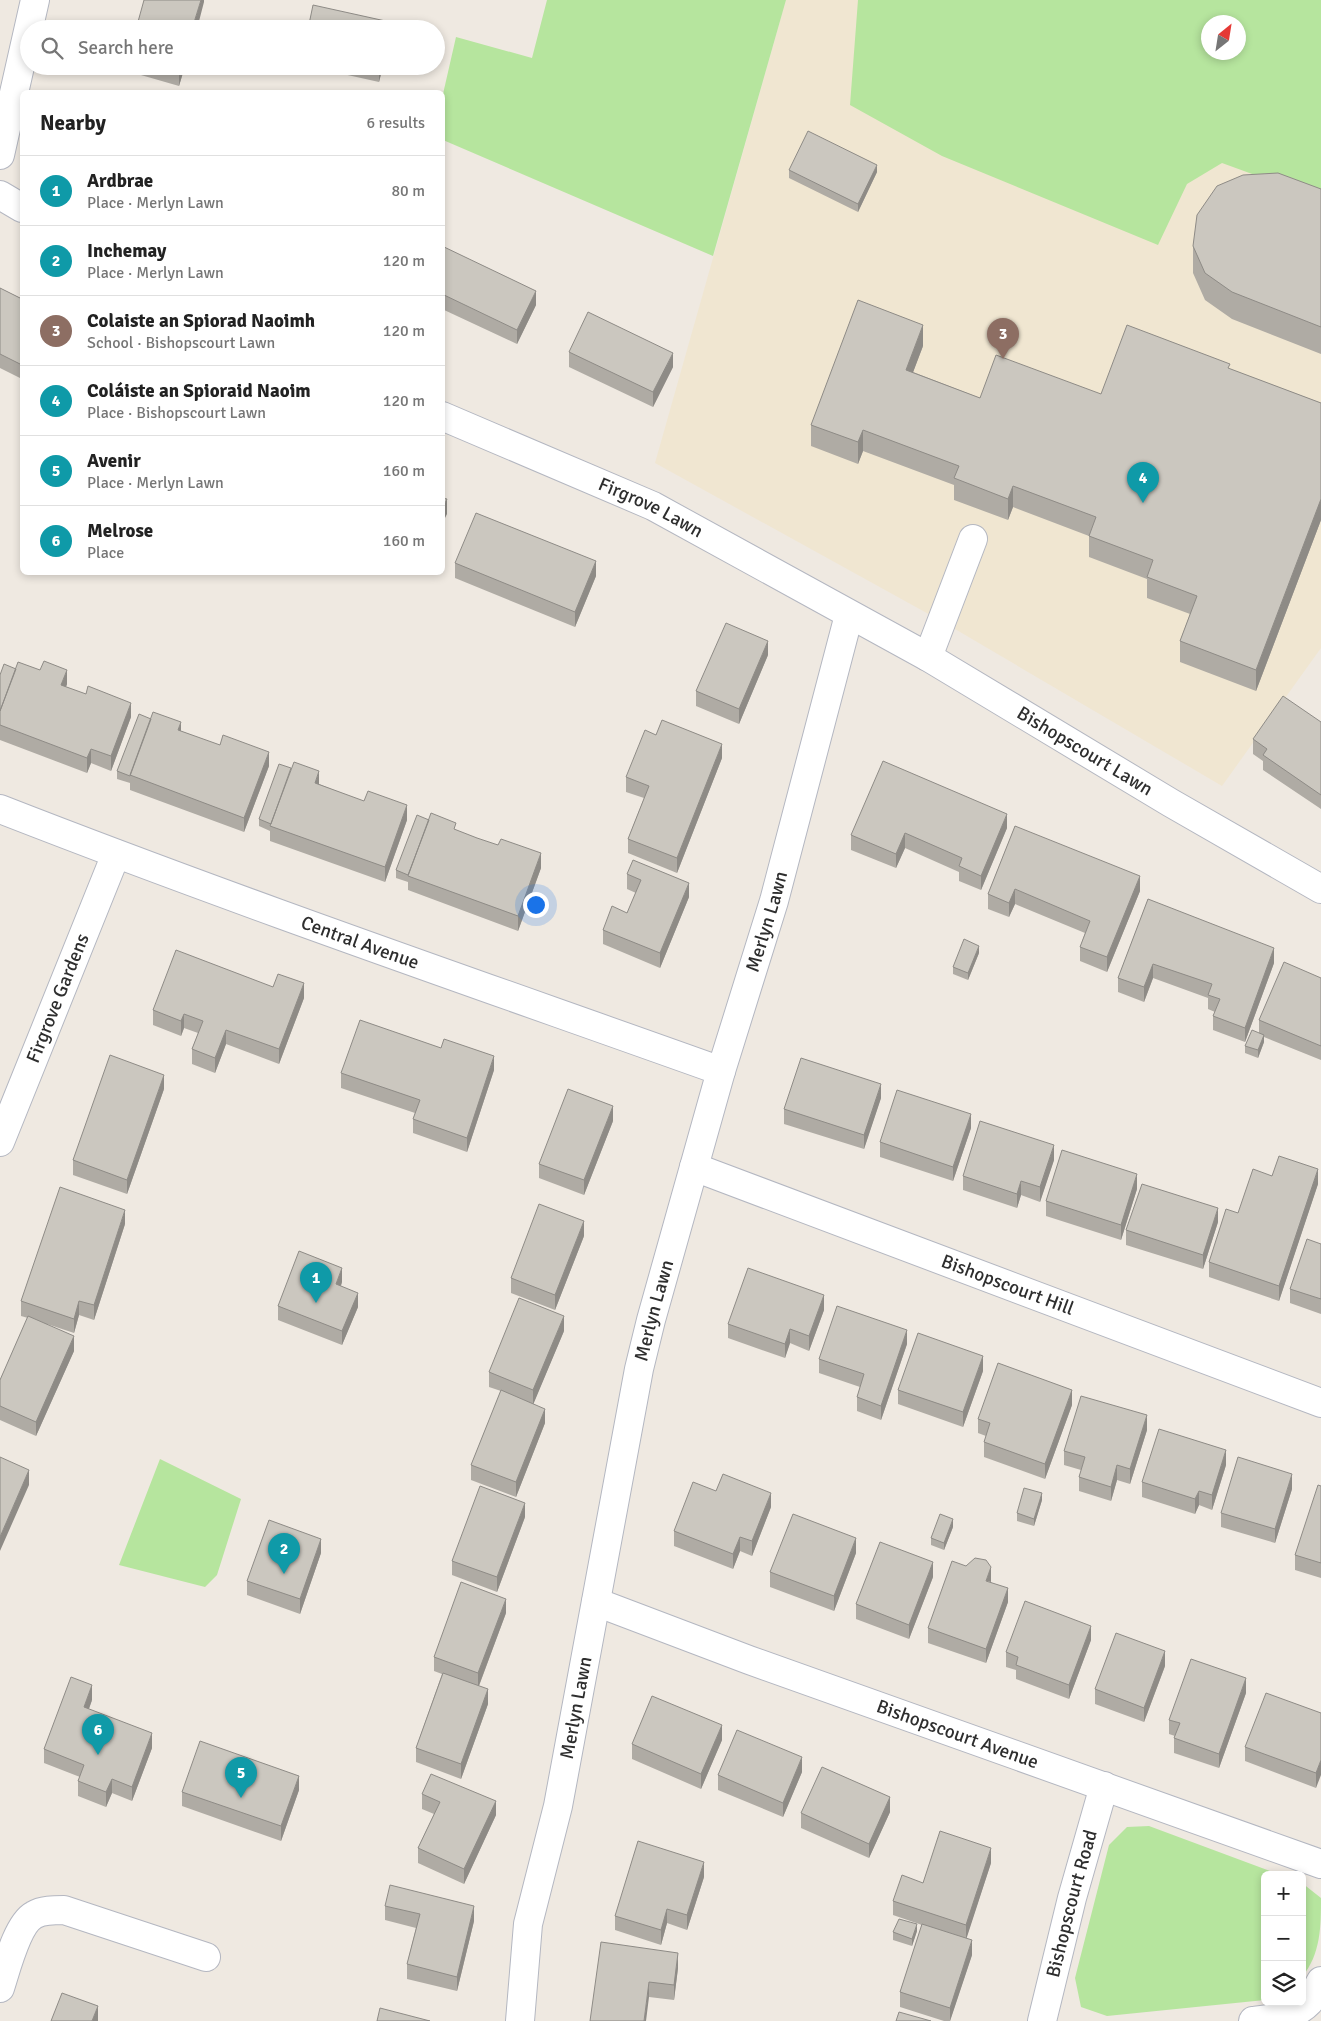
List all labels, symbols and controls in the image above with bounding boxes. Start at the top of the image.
north arrow [1201,15,1246,60]
search box [20,20,445,75]
icon: search [38,34,66,62]
text: Search here [78,36,174,60]
text: Nearby [40,110,106,136]
text: 6 results [366,113,425,133]
text: Ardbrae [87,169,153,193]
text: 1 [52,181,60,201]
text: 80 m [391,181,425,201]
text: Place · Merlyn Lawn [87,193,224,213]
text: Inchemay [87,239,166,263]
text: 2 [52,251,60,271]
text: 120 m [383,251,425,271]
text: Place · Merlyn Lawn [87,263,224,283]
text: Colaiste an Spiorad Naoimh [87,309,315,333]
pin: 3 [987,318,1019,359]
text: 3 [52,321,60,341]
text: 120 m [383,321,425,341]
text: School · Bishopscourt Lawn [87,333,275,353]
text: Coláiste an Spioraid Naoim [87,379,311,403]
text: 4 [52,391,60,411]
text: 120 m [383,391,425,411]
text: Place · Bishopscourt Lawn [87,403,266,423]
text: Avenir [87,449,141,473]
text: 5 [52,461,60,481]
text: 160 m [383,461,425,481]
pin: 4 [1127,462,1159,503]
street label: Firgrove Lawn [595,472,707,543]
text: Place · Merlyn Lawn [87,473,224,493]
text: Melrose [87,519,153,543]
text: 6 [52,531,60,551]
text: 160 m [383,531,425,551]
text: Place [87,543,124,563]
street label: Bishopscourt Lawn [1012,701,1157,801]
street label: Merlyn Lawn [741,869,793,975]
your location [523,892,549,918]
street label: Central Avenue [298,911,422,975]
street label: Firgrove Gardens [21,930,95,1066]
street label: Bishopscourt Hill [938,1249,1077,1321]
street label: Merlyn Lawn [629,1257,679,1364]
pin: 1 [300,1262,332,1303]
pin: 2 [268,1533,300,1574]
street label: Merlyn Lawn [555,1654,597,1761]
street label: Bishopscourt Avenue [873,1694,1042,1774]
pin: 6 [82,1714,114,1755]
pin: 5 [225,1757,257,1798]
street label: Bishopscourt Road [1041,1827,1103,1980]
map controls [1261,1871,1306,2006]
button: + [1261,1871,1306,1916]
button: − [1261,1916,1306,1961]
button: layers [1261,1961,1306,2006]

